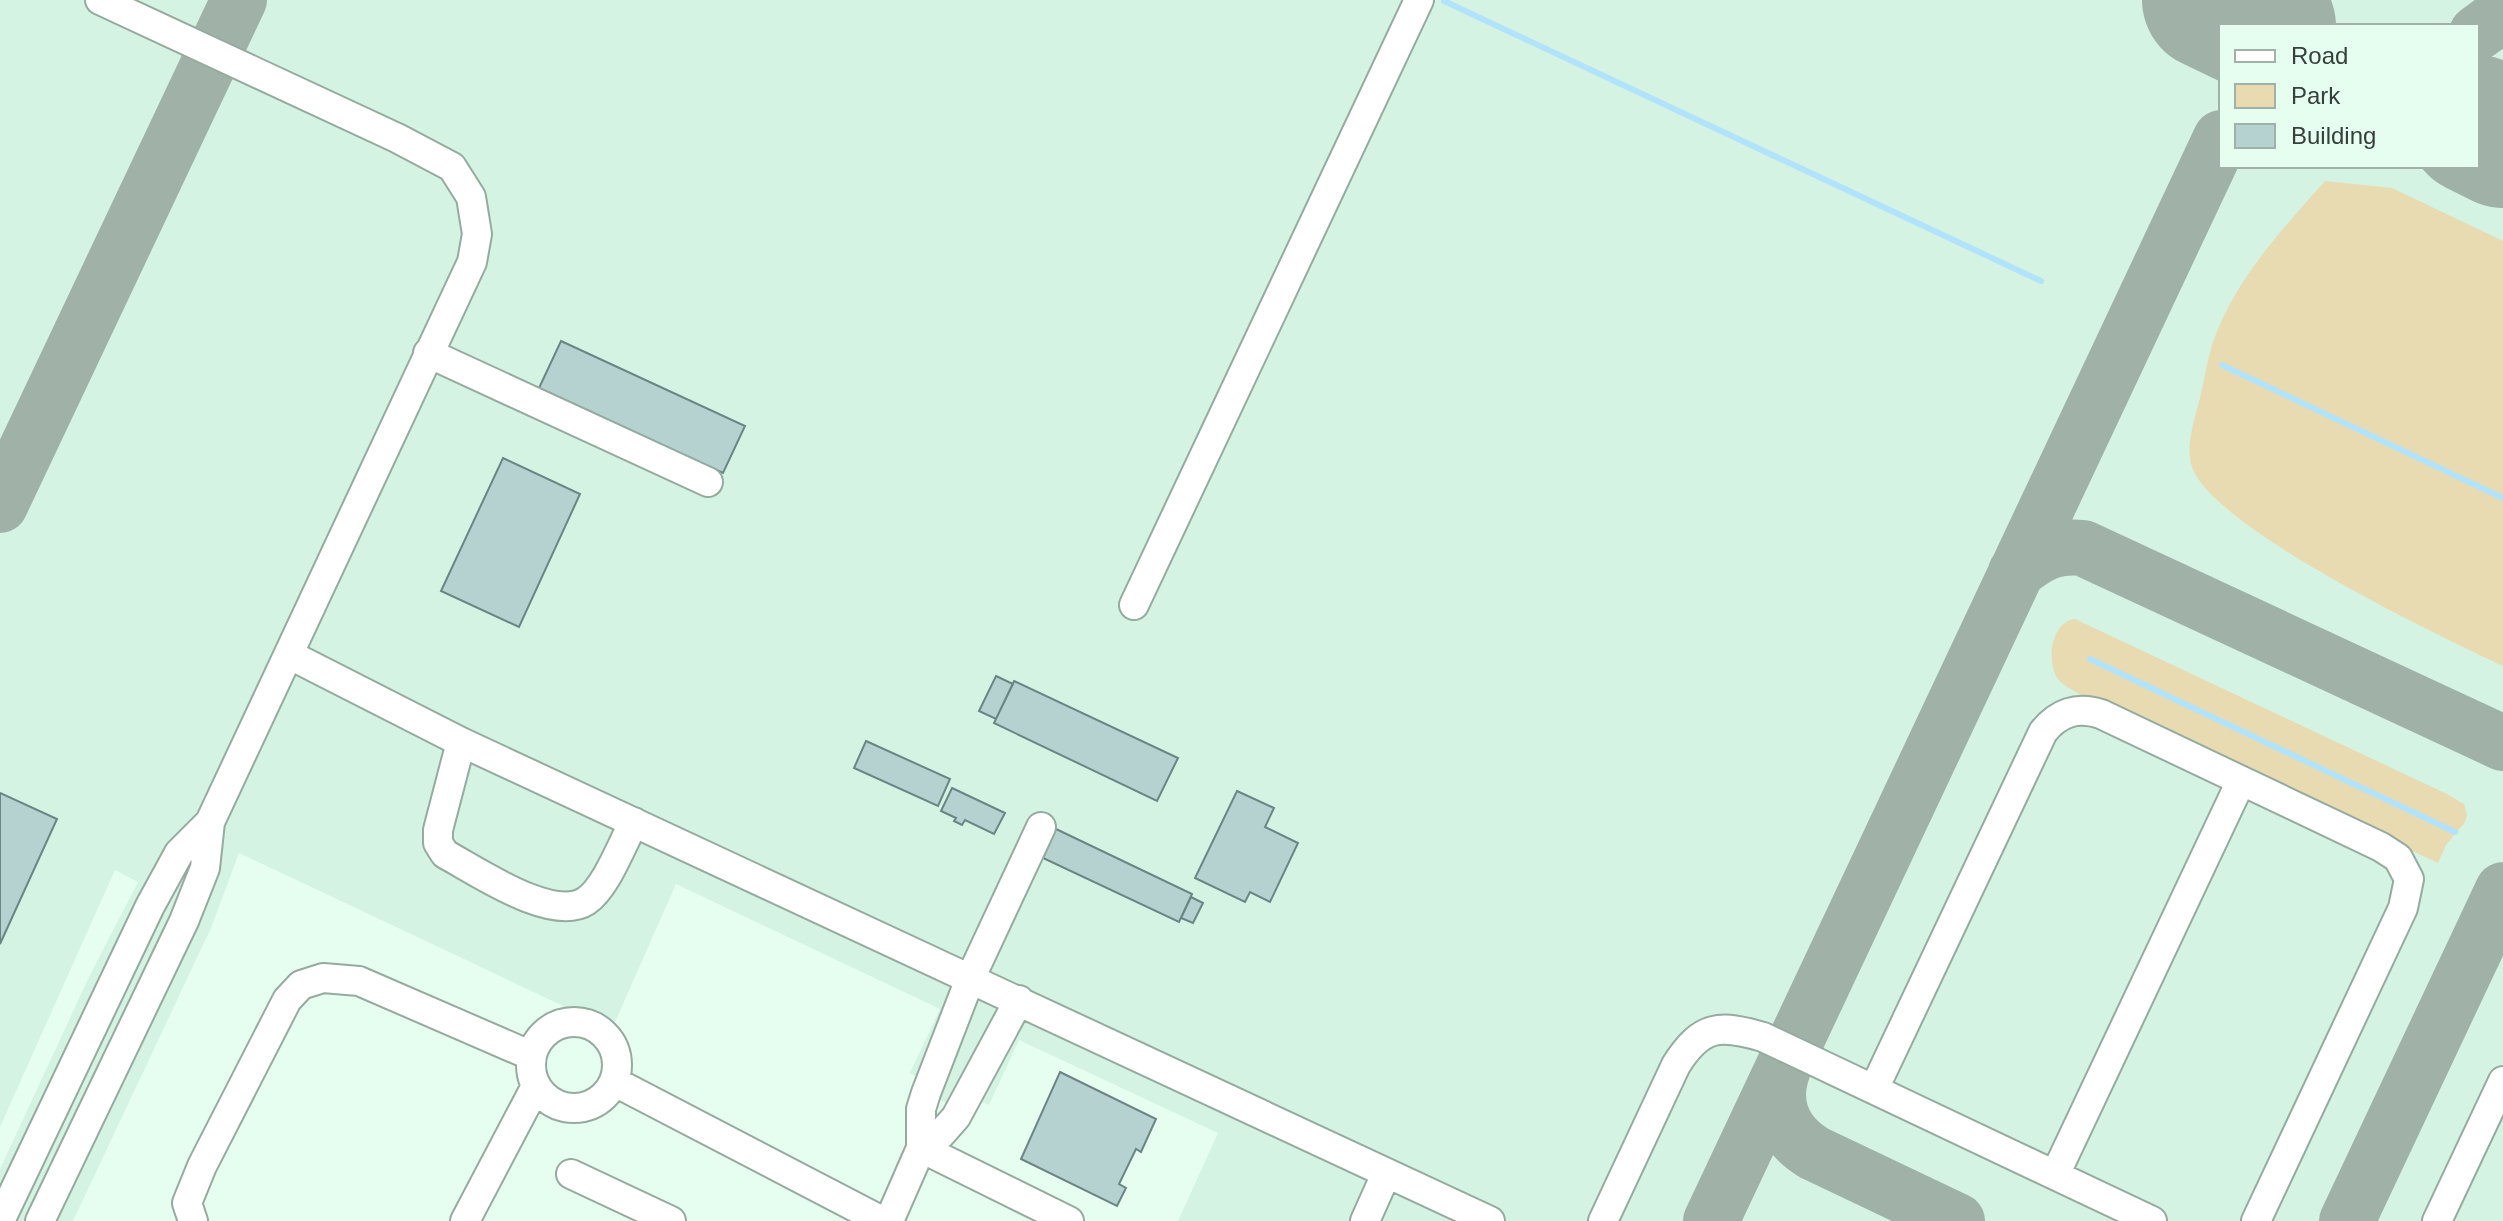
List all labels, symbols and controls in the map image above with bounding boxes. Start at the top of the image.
legend [2219,24,2479,168]
text: Road [2291,42,2348,69]
text: Park [2291,82,2341,109]
text: Building [2291,122,2376,149]

